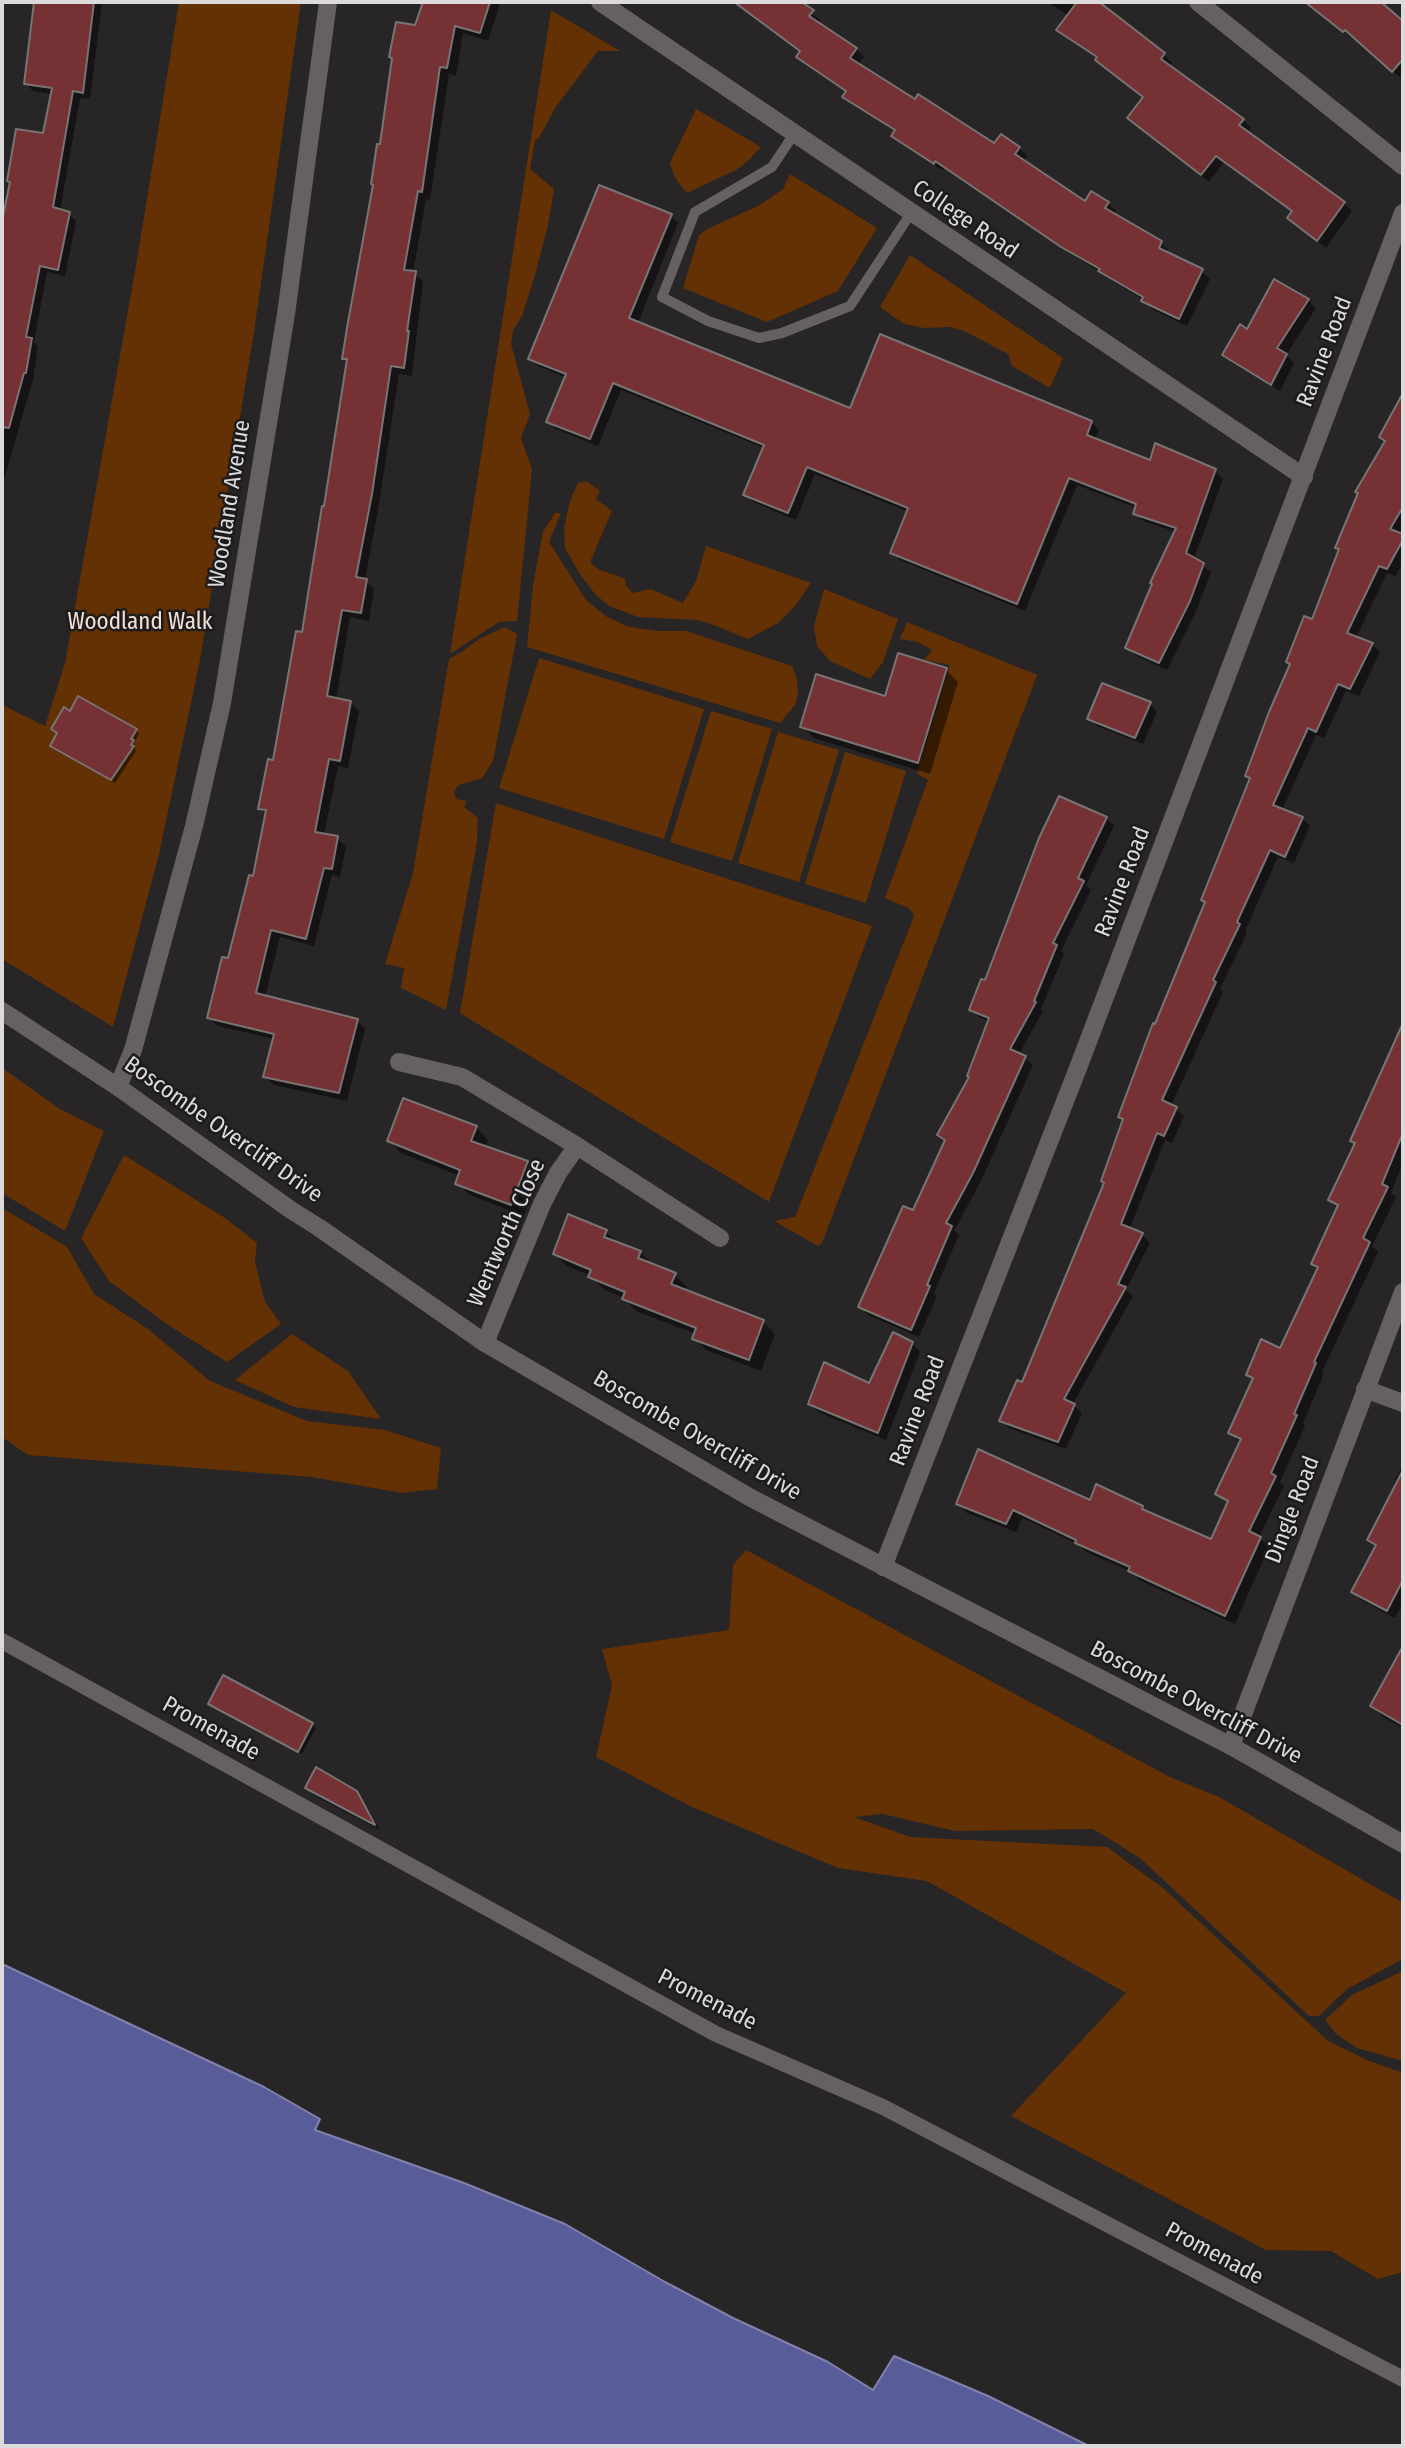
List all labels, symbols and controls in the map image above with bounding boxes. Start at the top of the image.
street label: College Road [907,175,1023,265]
street label: Ravine Road [1291,293,1359,411]
street label: Woodland Avenue [203,418,257,590]
park label: Woodland Walk [68,609,212,637]
street label: Ravine Road [1089,823,1157,941]
street label: Boscombe Overcliff Drive [118,1051,328,1209]
street label: Wentworth Close [462,1155,552,1311]
street label: Ravine Road [884,1352,952,1470]
street label: Boscombe Overcliff Drive [588,1365,806,1507]
street label: Dingle Road [1260,1453,1326,1567]
street label: Boscombe Overcliff Drive [1085,1635,1307,1771]
street label: Promenade [157,1691,265,1767]
street label: Promenade [653,1963,761,2037]
street label: Promenade [1160,2217,1268,2291]

